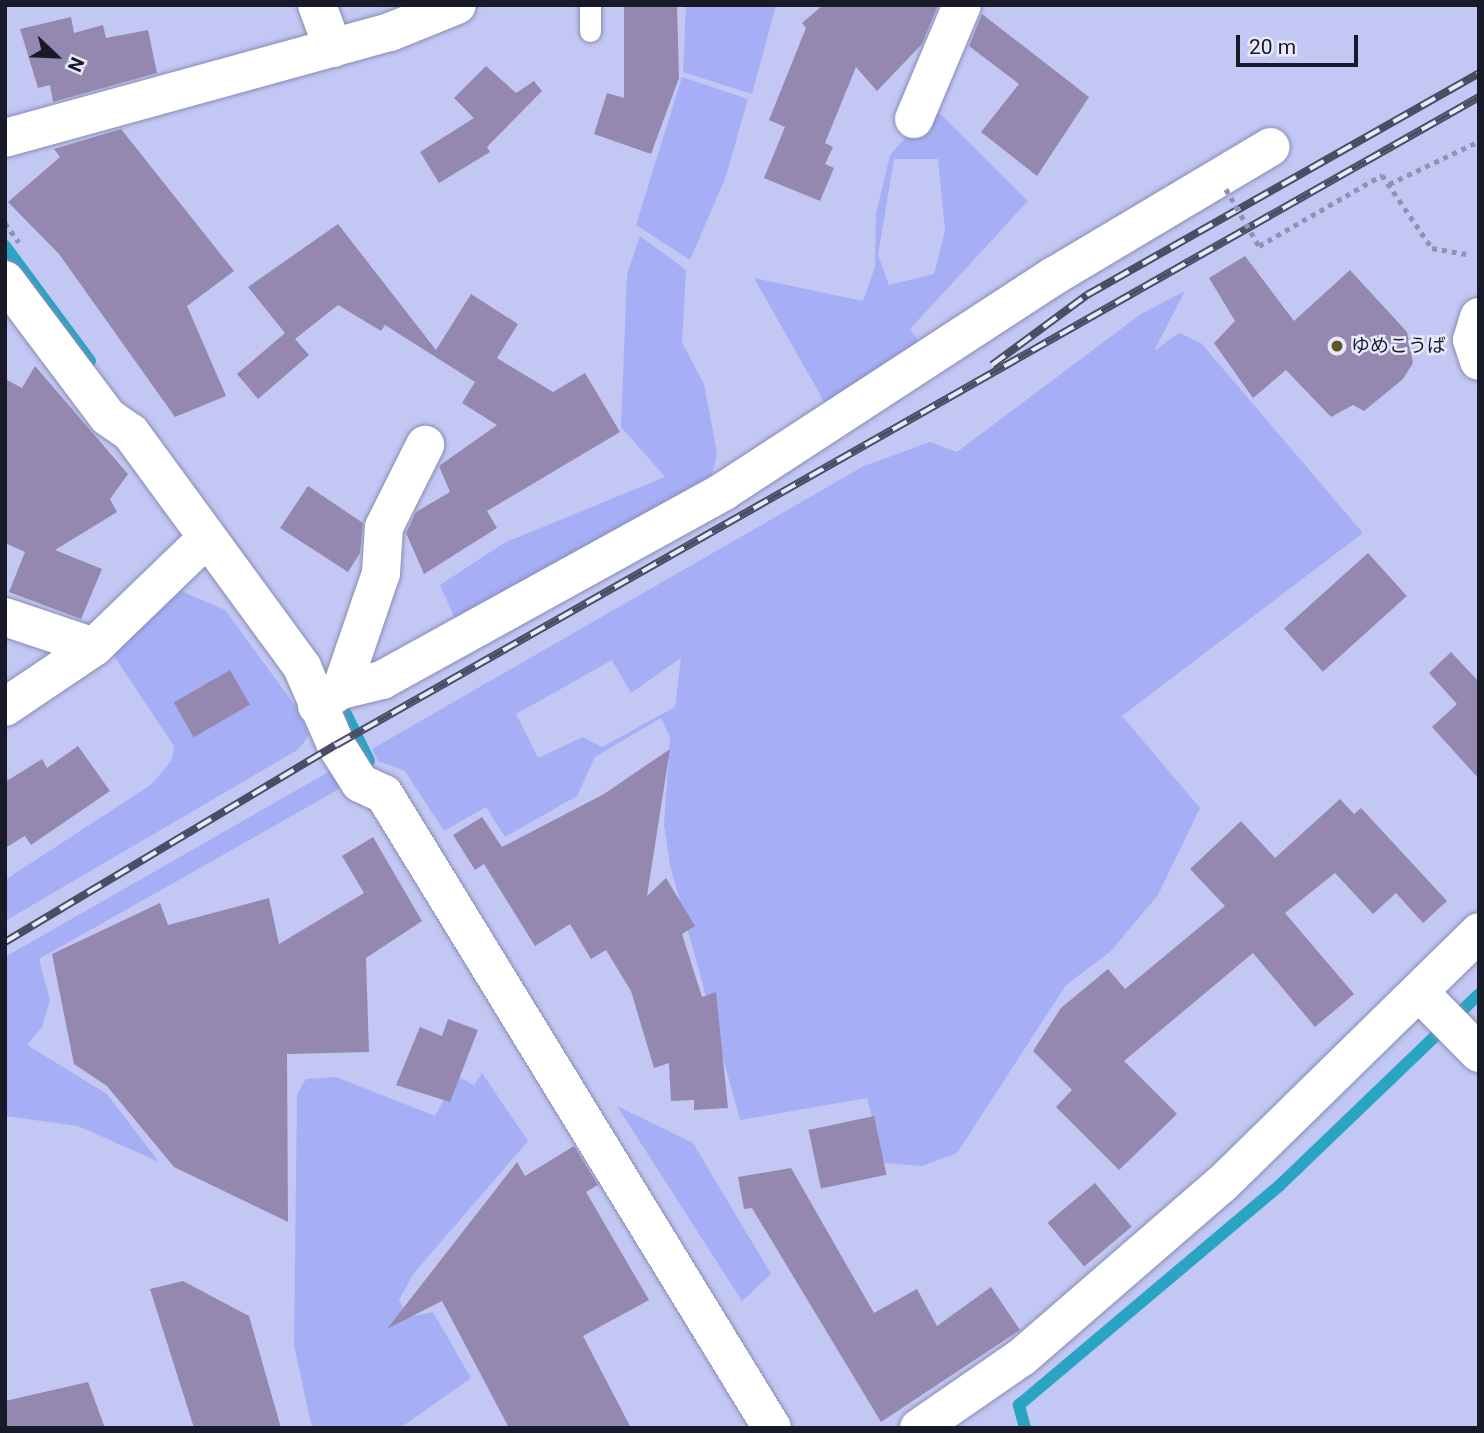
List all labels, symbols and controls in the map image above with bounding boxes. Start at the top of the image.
north arrow [21,21,91,91]
scale bar [1239,21,1362,65]
text: 20 m [1249,35,1296,59]
text: N [63,54,89,75]
place label: ゆめこうば [1351,335,1446,357]
marker: ゆめこうば [1329,338,1345,354]

